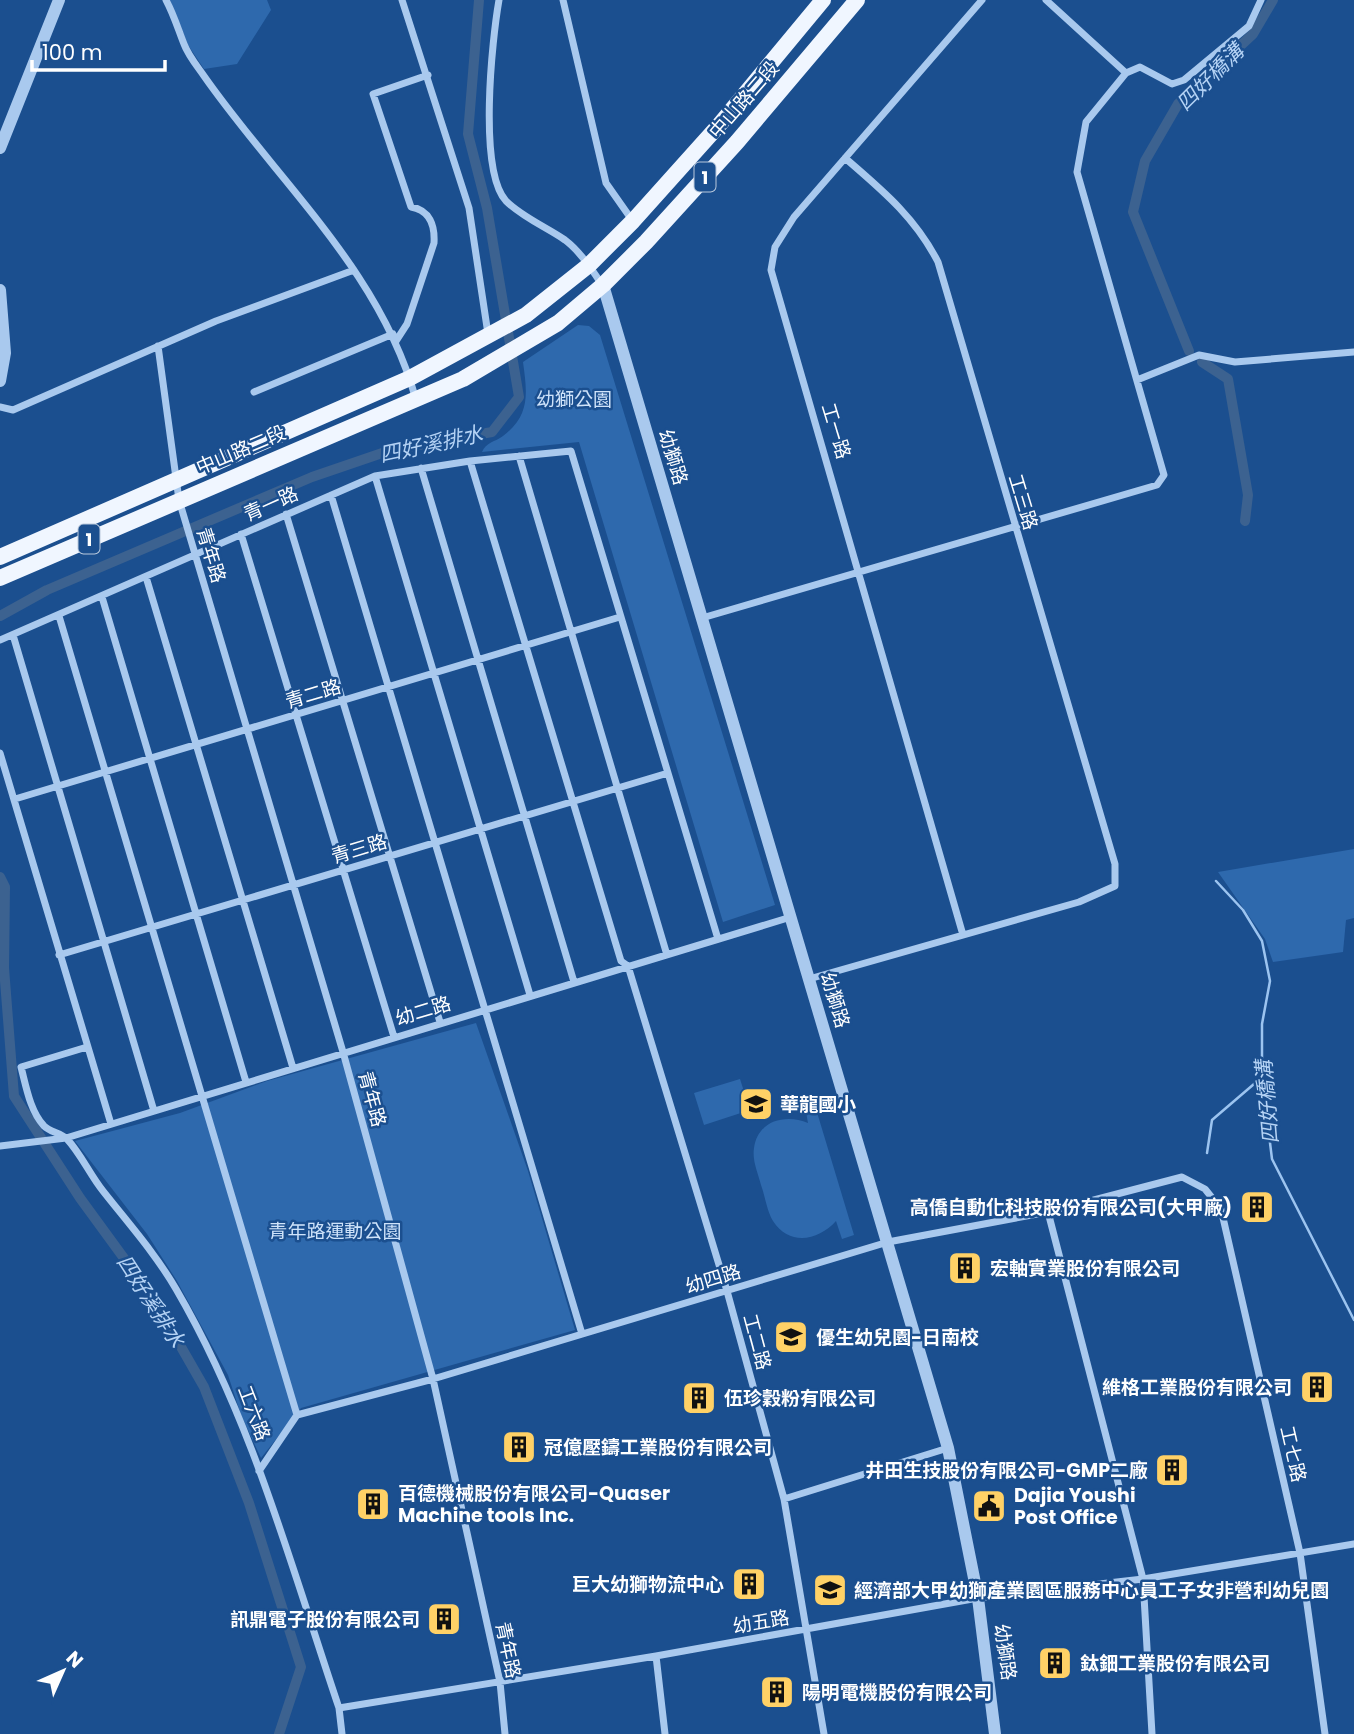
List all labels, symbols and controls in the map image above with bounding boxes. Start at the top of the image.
scale bar [32,28,164,72]
water label: 四好橋溝 [1170,35,1252,117]
text: 100 m [42,38,102,67]
street label: 中山路二段 [703,55,785,145]
road number: 1 [694,162,716,192]
park label: 幼獅公園 [536,386,612,413]
street label: 工一路 [815,400,857,462]
street label: 中山路二段 [192,419,290,481]
water label: 四好溪排水 [377,419,486,469]
street label: 幼獅路 [652,426,694,488]
street label: 工三路 [1002,471,1044,533]
street label: 青一路 [239,480,303,528]
road number: 1 [78,524,100,554]
street label: 青年路 [190,524,232,586]
street label: 青二路 [282,673,344,715]
street label: 青三路 [328,828,390,870]
street label: 幼獅路 [814,969,856,1031]
street label: 幼二路 [392,990,454,1032]
water label: 四好橋溝 [1249,1056,1285,1145]
street label: 青年路 [352,1068,392,1130]
school or university icon: 華龍國小 [737,1085,775,1123]
place label: 華龍國小 [780,1091,856,1118]
building icon: 高僑自動化科技股份有限公司(大甲廠) [1238,1188,1276,1226]
place label: 高僑自動化科技股份有限公司(大甲廠) [910,1194,1232,1221]
park label: 青年路運動公園 [268,1218,402,1245]
water label: 四好溪排水 [110,1249,192,1354]
building icon: 宏軸實業股份有限公司 [946,1249,984,1287]
place label: 宏軸實業股份有限公司 [990,1255,1180,1282]
street label: 幼四路 [682,1258,744,1300]
street label: 工二路 [737,1311,777,1373]
school or university icon: 優生幼兒園-日南校 [772,1318,810,1356]
place label: 優生幼兒園-日南校 [816,1324,979,1351]
building icon: 維格工業股份有限公司 [1298,1368,1336,1406]
place label: 維格工業股份有限公司 [1102,1374,1292,1401]
building icon: 伍珍穀粉有限公司 [680,1379,718,1417]
street label: 工六路 [231,1382,277,1444]
place label: 伍珍穀粉有限公司 [724,1385,876,1412]
street label: 工七路 [1273,1423,1313,1485]
building icon: 冠億壓鑄工業股份有限公司 [500,1428,538,1466]
place label: 冠億壓鑄工業股份有限公司 [544,1434,772,1461]
building icon: 井田生技股份有限公司-GMP二廠 [1153,1451,1191,1489]
place label: 井田生技股份有限公司-GMP二廠 [865,1457,1148,1484]
place label: 百德機械股份有限公司-Quaser Machine tools Inc. [398,1480,670,1529]
place label: Dajia Youshi Post Office [1014,1482,1136,1531]
building icon: 百德機械股份有限公司-Quaser Machine tools Inc. [354,1485,392,1523]
public building icon: Dajia Youshi Post Office [970,1487,1008,1525]
building icon: 巨大幼獅物流中心 [730,1565,768,1603]
place label: 巨大幼獅物流中心 [572,1571,724,1598]
school or university icon: 經濟部大甲幼獅產業園區服務中心員工子女非營利幼兒園 [811,1571,849,1609]
place label: 經濟部大甲幼獅產業園區服務中心員工子女非營利幼兒園 [854,1577,1329,1604]
building icon: 訊鼎電子股份有限公司 [425,1600,463,1638]
street label: 幼五路 [731,1604,791,1640]
place label: 訊鼎電子股份有限公司 [230,1606,420,1633]
street label: 青年路 [489,1619,527,1681]
street label: 幼獅路 [988,1622,1022,1682]
north arrow [28,1636,98,1706]
building icon: 鈦鈿工業股份有限公司 [1036,1644,1074,1682]
text: N [60,1645,89,1674]
place label: 鈦鈿工業股份有限公司 [1080,1650,1270,1677]
building icon: 陽明電機股份有限公司 [758,1673,796,1711]
place label: 陽明電機股份有限公司 [802,1679,992,1706]

